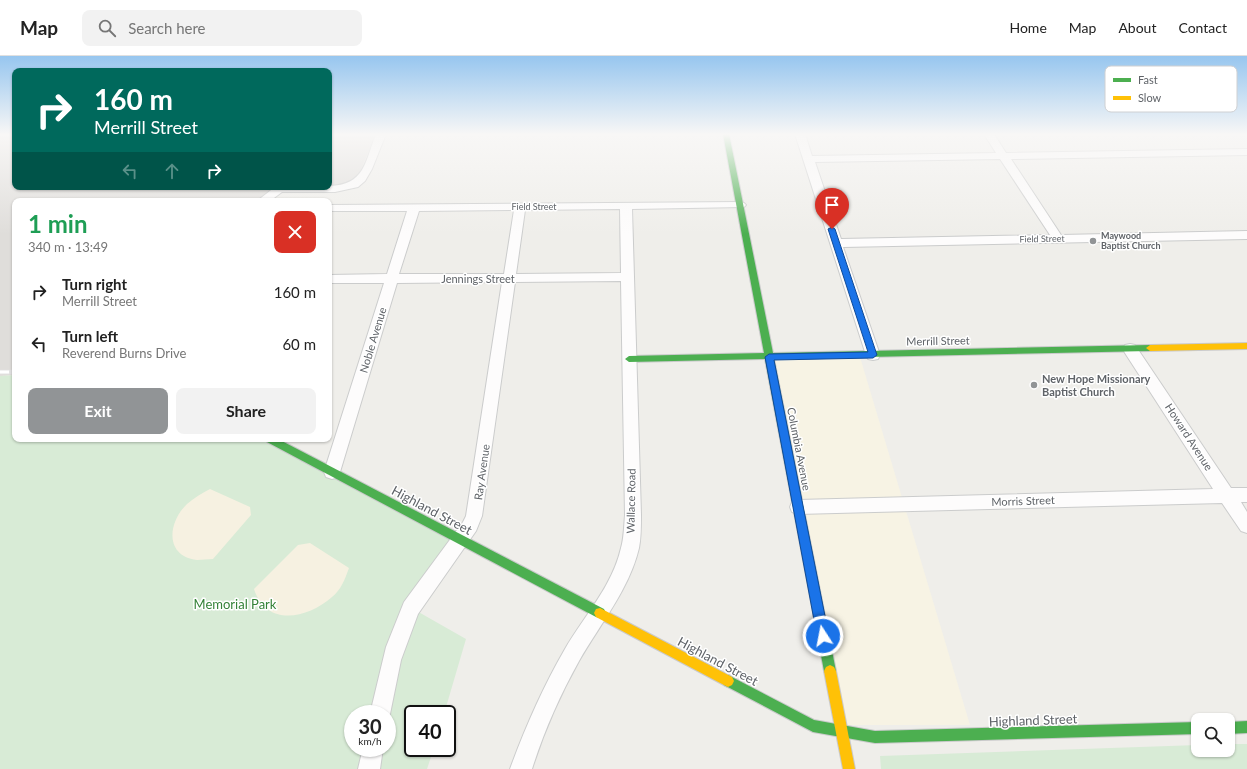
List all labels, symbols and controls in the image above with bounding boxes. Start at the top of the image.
search box [82,10,362,46]
text: Map [20,16,58,39]
icon: search [96,17,118,39]
text: Search here [128,19,206,37]
text: Home [1009,19,1047,36]
text: Map [1069,19,1096,36]
text: About [1118,19,1156,36]
text: Contact [1178,19,1227,36]
legend [1105,66,1237,112]
text: Fast [1138,73,1158,86]
text: 160 m [94,82,173,116]
icon: right [28,84,80,136]
text: Slow [1138,91,1162,104]
text: Merrill Street [94,116,198,138]
icon: left [119,160,141,182]
icon: ahead [161,160,183,182]
icon: right [203,160,225,182]
pin [815,188,849,229]
icon: arrive [821,194,843,216]
street label: Field Street [511,201,557,212]
text: 1 min [28,209,88,238]
button: close [274,211,316,253]
place label: Maywood Baptist Church [1101,230,1161,251]
street label: Field Street [1019,233,1065,244]
marker: Maywood Baptist Church [1088,236,1098,246]
text: 340 m · 13:49 [28,239,108,255]
street label: Jennings Street [441,272,515,285]
text: Turn right [62,275,127,293]
icon: right [28,281,50,303]
text: 160 m [274,283,316,301]
text: Merrill Street [62,293,137,309]
street label: Noble Avenue [356,305,389,374]
text: Turn left [62,327,118,345]
icon: left [28,333,50,355]
street label: Merrill Street [906,333,970,348]
text: 60 m [282,335,316,353]
text: Reverend Burns Drive [62,345,186,361]
place label: New Hope Missionary Baptist Church [1042,372,1151,398]
marker: New Hope Missionary Baptist Church [1029,380,1039,390]
button: Exit [28,388,168,434]
button: Share [176,388,316,434]
street label: Howard Avenue [1163,401,1216,473]
street label: Columbia Avenue [785,406,814,492]
street label: Ray Avenue [471,443,492,501]
street label: Wallace Road [623,468,638,534]
street label: Highland Street [389,482,475,538]
street label: Morris Street [991,493,1055,508]
park label: Memorial Park [194,596,277,612]
position arrow [802,615,844,657]
street label: Highland Street [675,633,761,689]
speed limit sign: 40 [404,705,456,757]
street label: Highland Street [988,710,1078,730]
map controls [1191,713,1235,757]
button: search [1191,713,1235,757]
text: 30 [358,714,382,738]
text: km/h [358,735,382,747]

